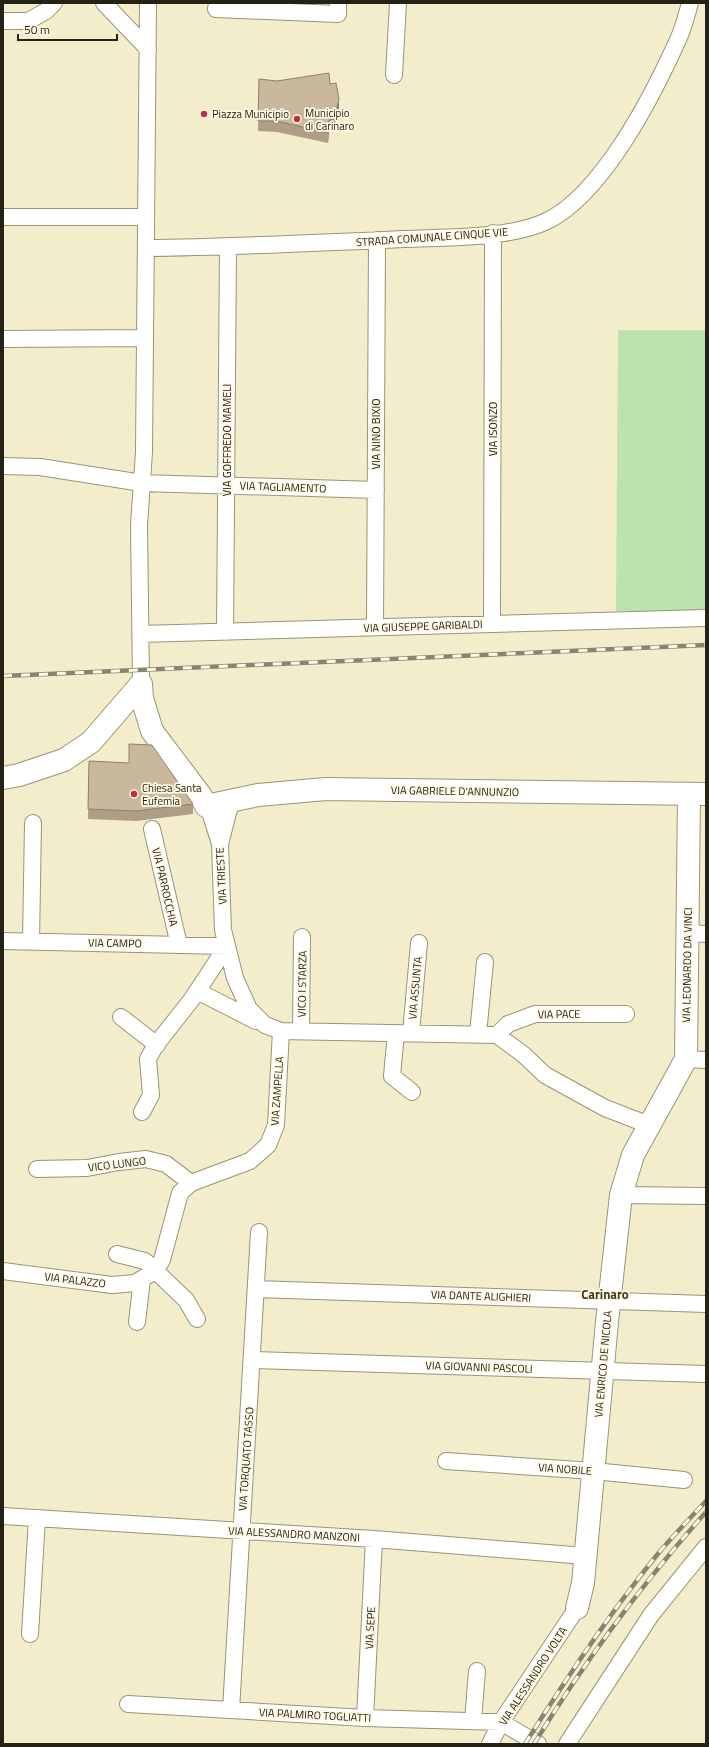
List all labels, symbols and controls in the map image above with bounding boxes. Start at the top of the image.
scale bar [18,16,117,42]
text: 50 m [24,20,50,39]
place label: Municipio di Carinaro [305,105,354,134]
place label: Piazza Municipio [212,106,289,122]
marker: Piazza Municipio [199,109,209,119]
marker: Municipio di Carinaro [292,114,302,124]
street label: STRADA COMUNALE CINQUE VIE [355,224,509,250]
street label: VIA GOFFREDO MAMELI [219,384,235,496]
street label: VIA NINO BIXIO [368,399,384,469]
street label: VIA ISONZO [485,402,501,456]
street label: VIA TAGLIAMENTO [239,477,327,497]
street label: VIA GIUSEPPE GARIBALDI [363,616,483,636]
place label: Chiesa Santa Eufemia [142,780,202,809]
street label: VIA GABRIELE D'ANNUNZIO [391,782,519,800]
marker: Chiesa Santa Eufemia [129,789,139,799]
street label: VIA PARROCCHIA [148,846,182,928]
street label: VIA TRIESTE [212,847,230,905]
street label: VIA LEONARDO DA VINCI [678,907,696,1023]
street label: VIA CAMPO [88,935,142,951]
street label: VICO I STARZA [293,950,311,1018]
street label: VIA ASSUNTA [404,956,426,1020]
street label: VIA PACE [537,1006,581,1022]
street label: VIA ZAMPELLA [267,1055,287,1126]
street label: VICO LUNGO [87,1153,147,1175]
street label: VIA PALAZZO [43,1268,107,1292]
district label: Carinaro [581,1284,629,1304]
street label: VIA DANTE ALIGHIERI [431,1286,531,1306]
street label: VIA ENRICO DE NICOLA [590,1309,616,1418]
street label: VIA GIOVANNI PASCOLI [425,1357,533,1377]
street label: VIA TORQUATO TASSO [234,1406,258,1512]
street label: VIA NOBILE [538,1459,592,1479]
street label: VIA ALESSANDRO MANZONI [228,1523,360,1545]
street label: VIA SEPE [361,1606,379,1650]
street label: VIA ALESSANDRO VOLTA [495,1623,571,1729]
street label: VIA PALMIRO TOGLIATTI [258,1704,372,1726]

